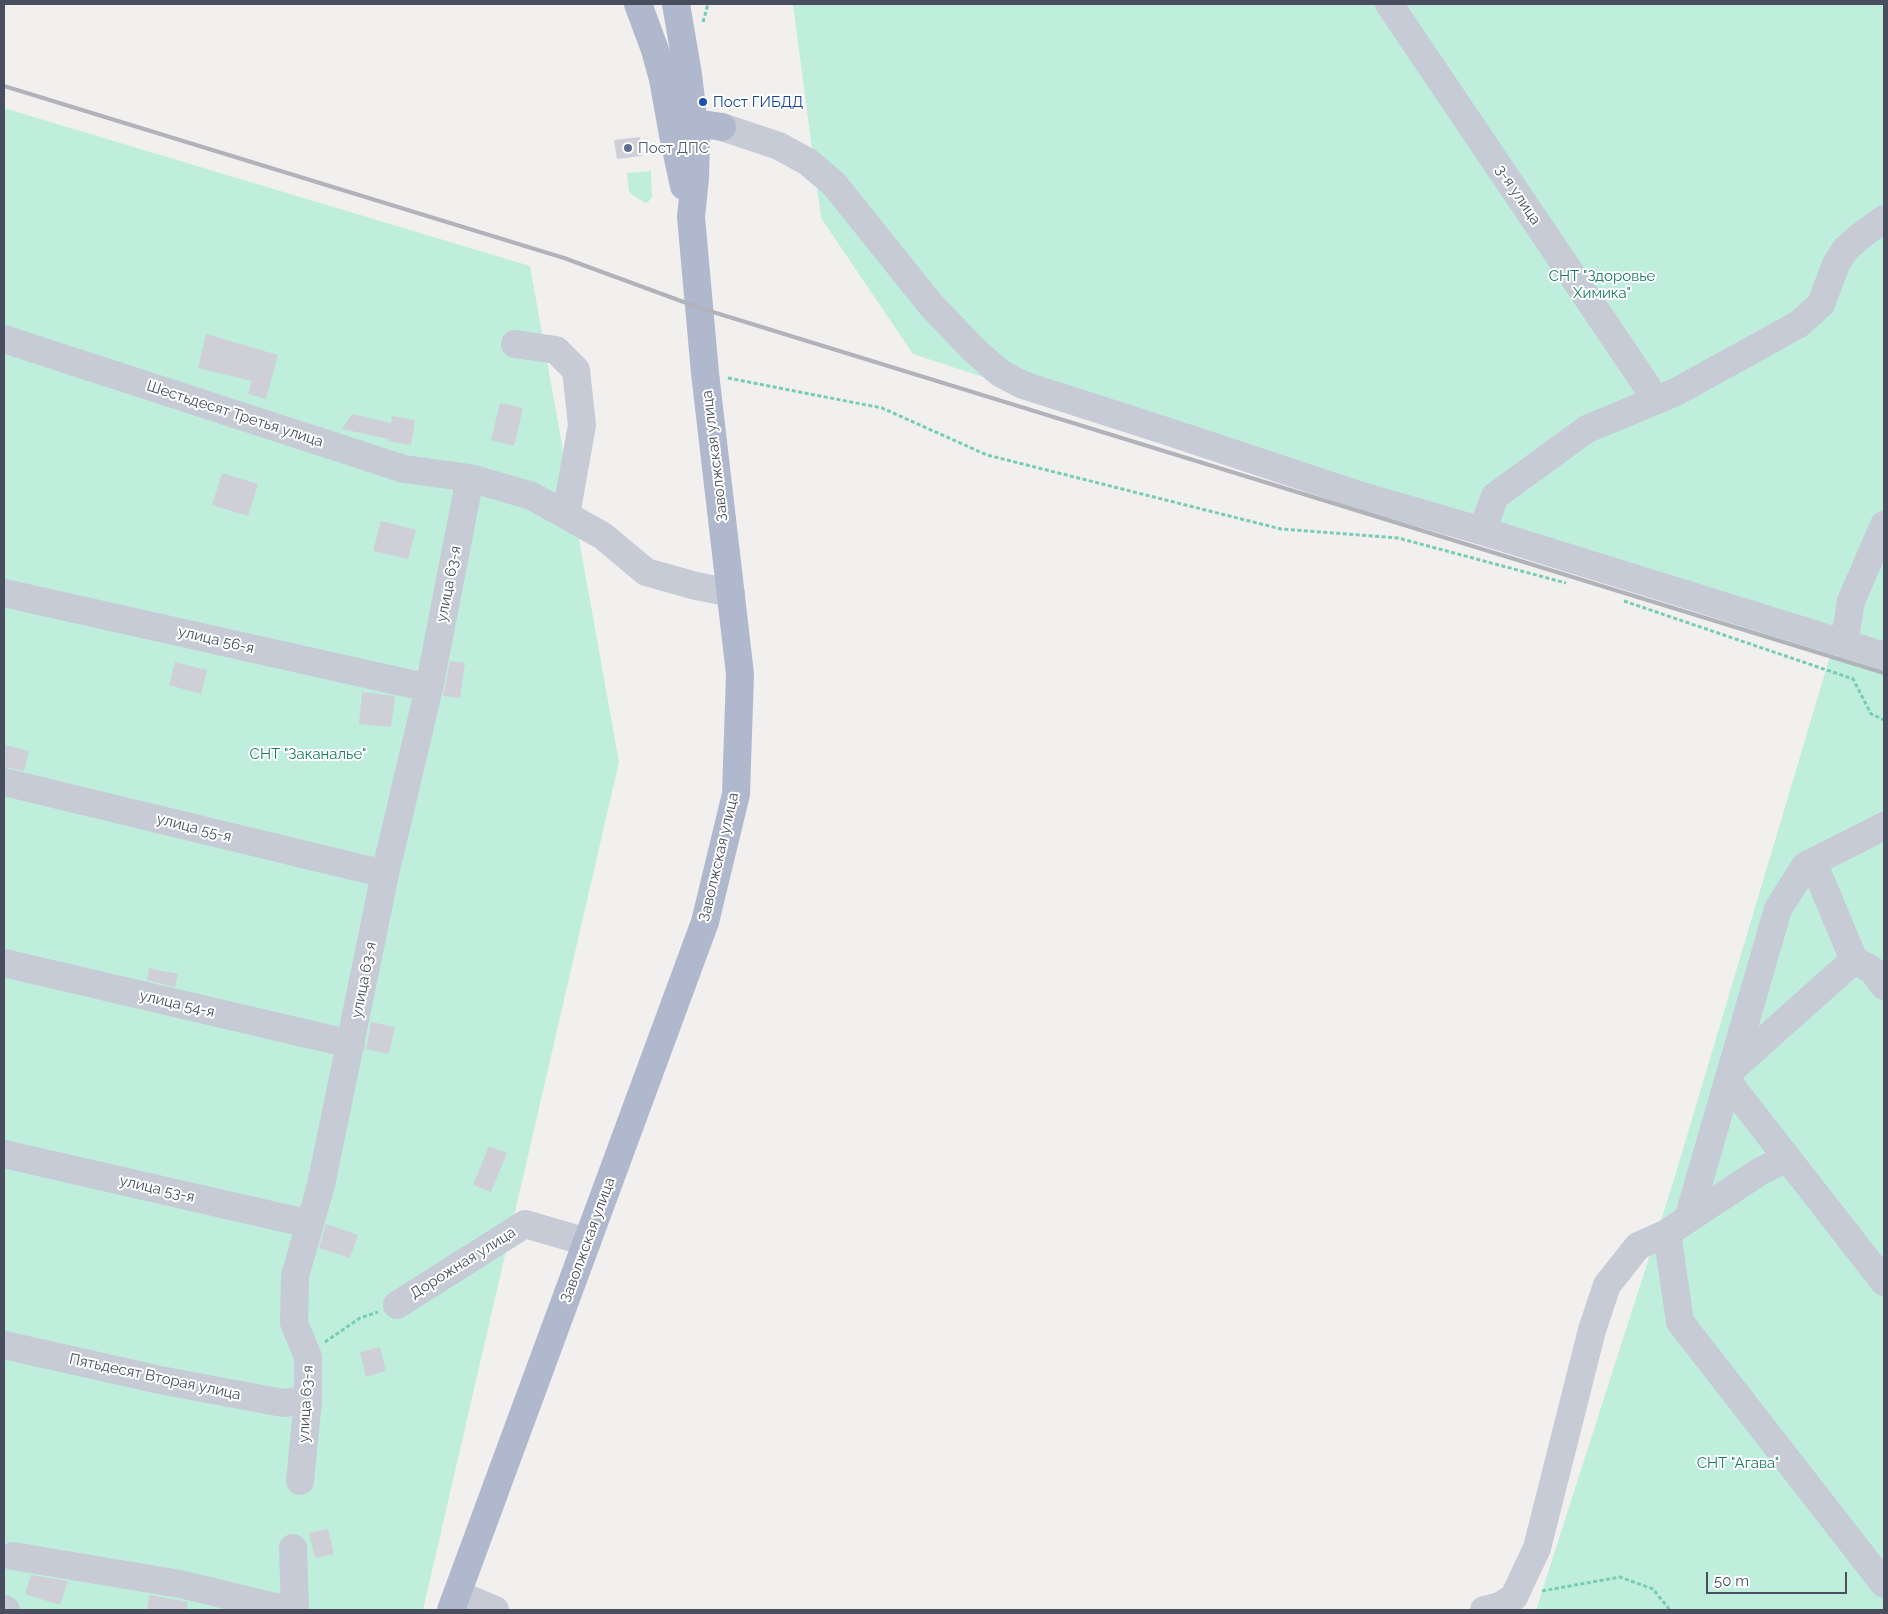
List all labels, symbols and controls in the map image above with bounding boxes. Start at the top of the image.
place label: Пост ГИБДД [713,93,803,111]
marker: Пост ГИБДД [697,96,709,108]
place label: Пост ДПС [638,139,709,157]
marker: Пост ДПС [622,142,634,154]
street label: 3-я улица [1491,162,1545,228]
park label: СНТ "Здоровье Химика" [1549,267,1655,302]
street label: Шестьдесят Третья улица [144,377,326,451]
street label: Заволжская улица [698,389,732,523]
street label: улица 63-я [433,544,465,624]
street label: улица 56-я [176,623,256,657]
park label: СНТ "Заканалье" [250,745,366,763]
street label: Заволжская улица [695,791,743,923]
street label: улица 55-я [155,810,233,846]
street label: улица 63-я [348,940,380,1020]
street label: улица 54-я [138,987,216,1021]
street label: улица 53-я [118,1172,196,1206]
street label: Заволжская улица [557,1175,619,1305]
street label: Дорожная улица [407,1223,519,1303]
street label: Пятьдесят Вторая улица [68,1350,242,1404]
street label: улица 63-я [295,1365,317,1443]
park label: СНТ "Агава" [1697,1454,1779,1472]
scale bar [1708,1562,1849,1594]
text: 50 m [1714,1572,1749,1590]

